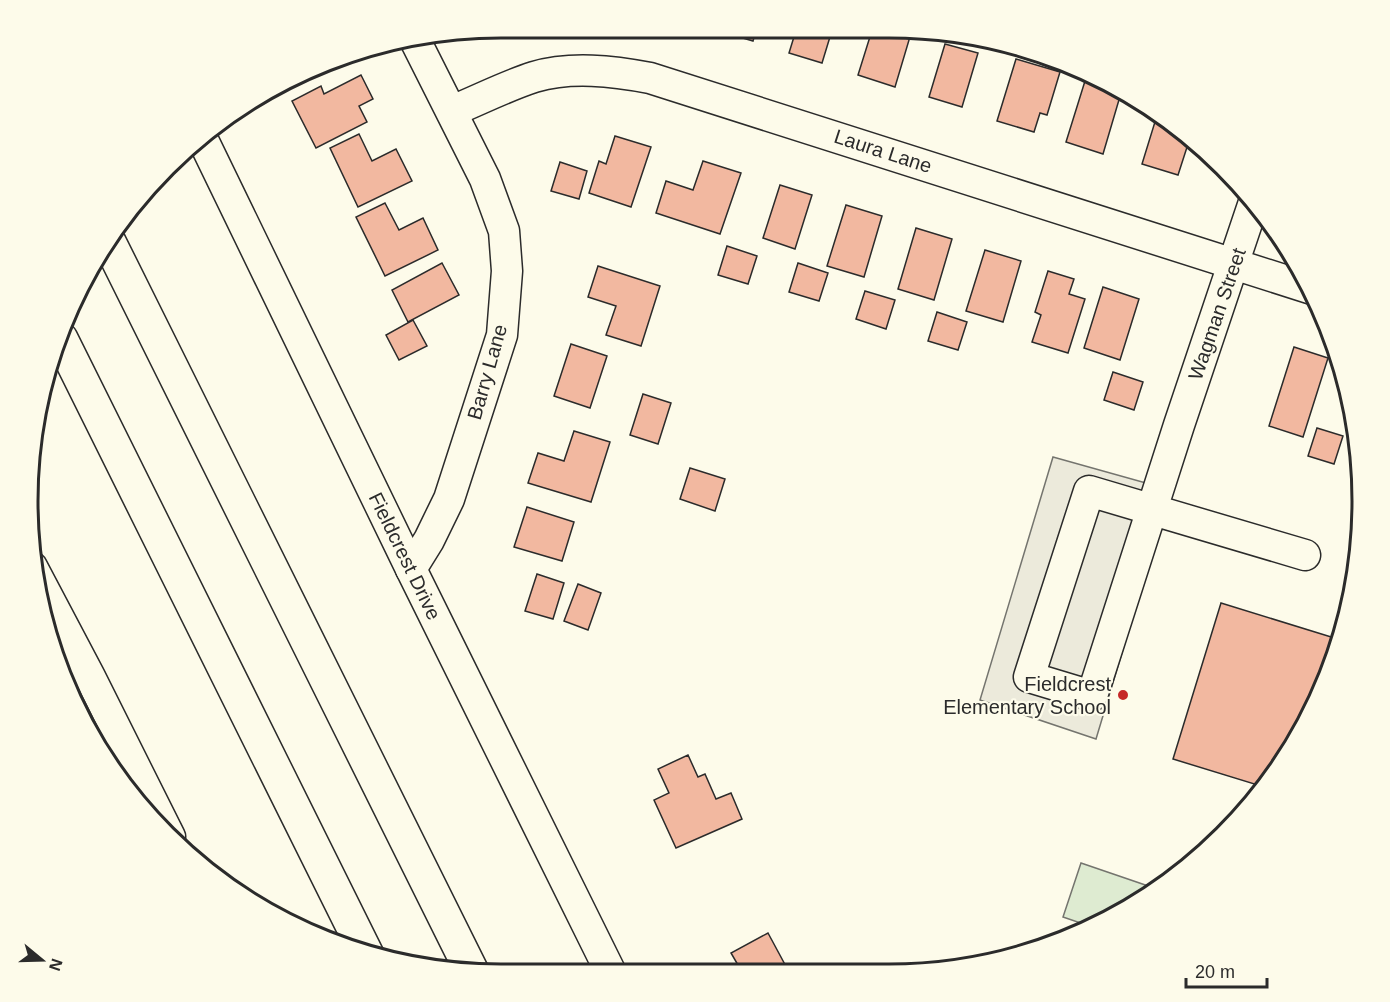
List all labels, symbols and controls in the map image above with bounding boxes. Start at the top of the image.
street label: Laura Lane [831,125,935,177]
street label: Wagman Street [1184,245,1250,383]
street label: Barry Lane [463,322,511,422]
street label: Fieldcrest Drive [365,489,445,623]
place label: Fieldcrest Elementary School [943,673,1111,718]
marker: Fieldcrest Elementary School [1116,688,1130,702]
north arrow [12,930,72,990]
scale bar [1186,951,1267,989]
text: N [46,956,66,973]
text: 20 m [1195,962,1235,982]

